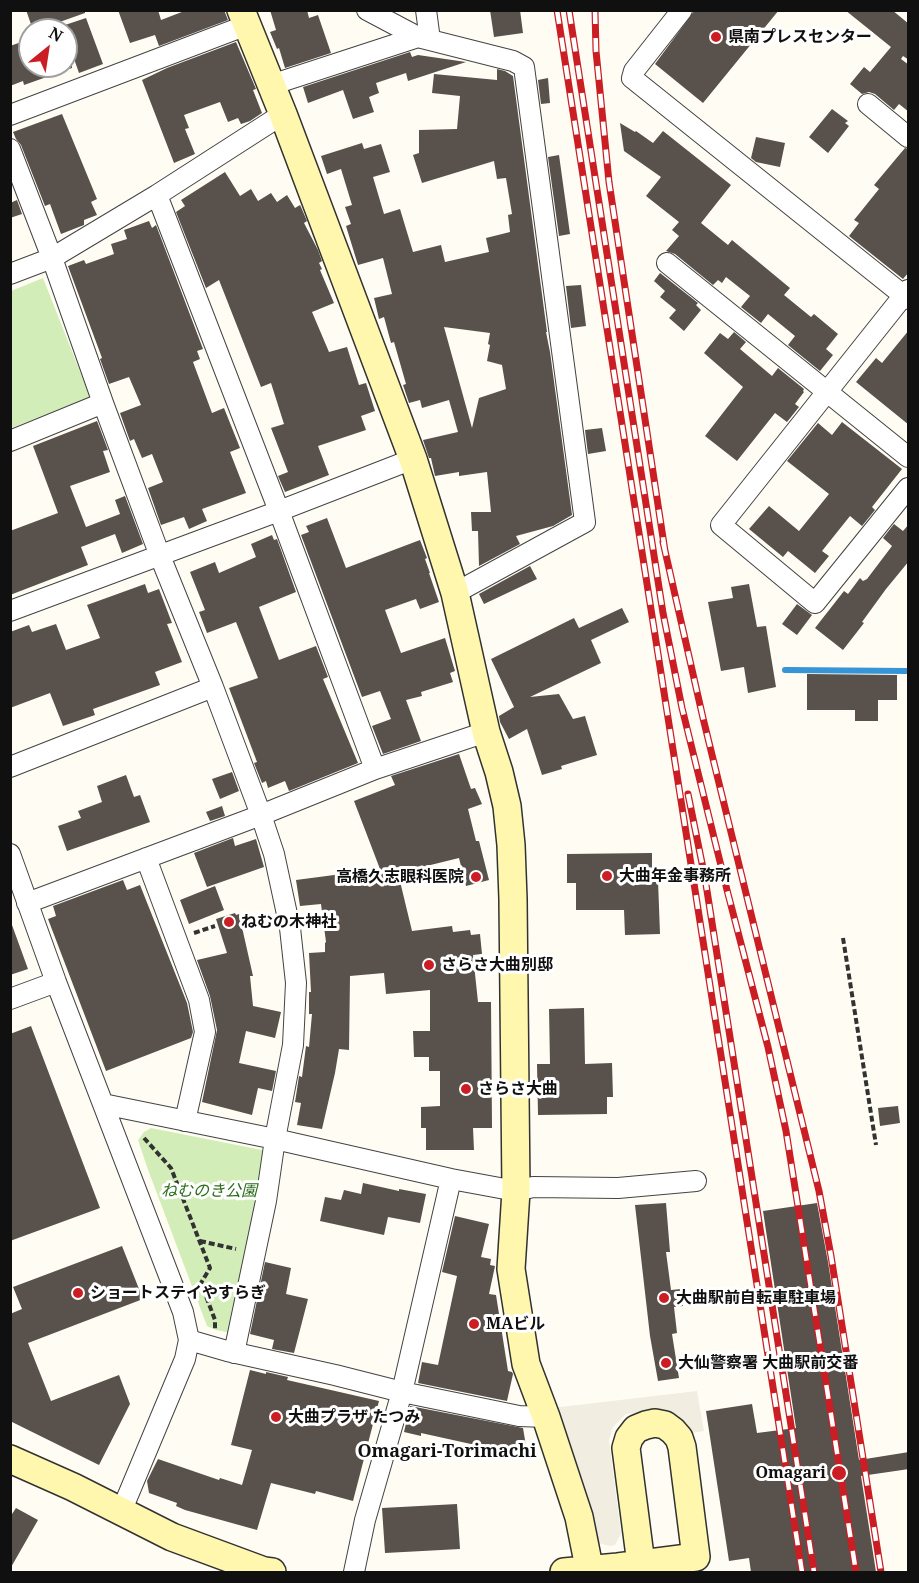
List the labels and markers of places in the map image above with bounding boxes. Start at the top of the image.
place label: 県南プレスセンター [728,27,872,47]
marker: 県南プレスセンター [709,30,723,44]
place label: 大曲年金事務所 [619,866,731,886]
place label: 高橋久志眼科医院 [336,867,464,887]
marker: 大曲年金事務所 [600,869,614,883]
marker: 高橋久志眼科医院 [469,870,483,884]
place label: ねむの木神社 [241,912,337,932]
marker: ねむの木神社 [222,915,236,929]
place label: さらさ大曲別邸 [441,955,553,975]
marker: さらさ大曲別邸 [422,958,436,972]
place label: さらさ大曲 [478,1079,558,1099]
marker: さらさ大曲 [459,1082,473,1096]
place label: ショートステイやすらぎ [90,1283,266,1303]
marker: ショートステイやすらぎ [71,1286,85,1300]
place label: 大曲駅前自転車駐車場 [676,1288,836,1308]
marker: 大曲駅前自転車駐車場 [657,1291,671,1305]
place label: MAビル [486,1314,545,1334]
marker: MAビル [467,1317,481,1331]
place label: 大仙警察署 大曲駅前交番 [678,1353,858,1373]
marker: 大仙警察署 大曲駅前交番 [659,1356,673,1370]
place label: 大曲プラザ たつみ [288,1407,420,1427]
marker: 大曲プラザ たつみ [269,1410,283,1424]
place label: Omagari [755,1463,826,1483]
marker: Omagari [830,1464,848,1482]

